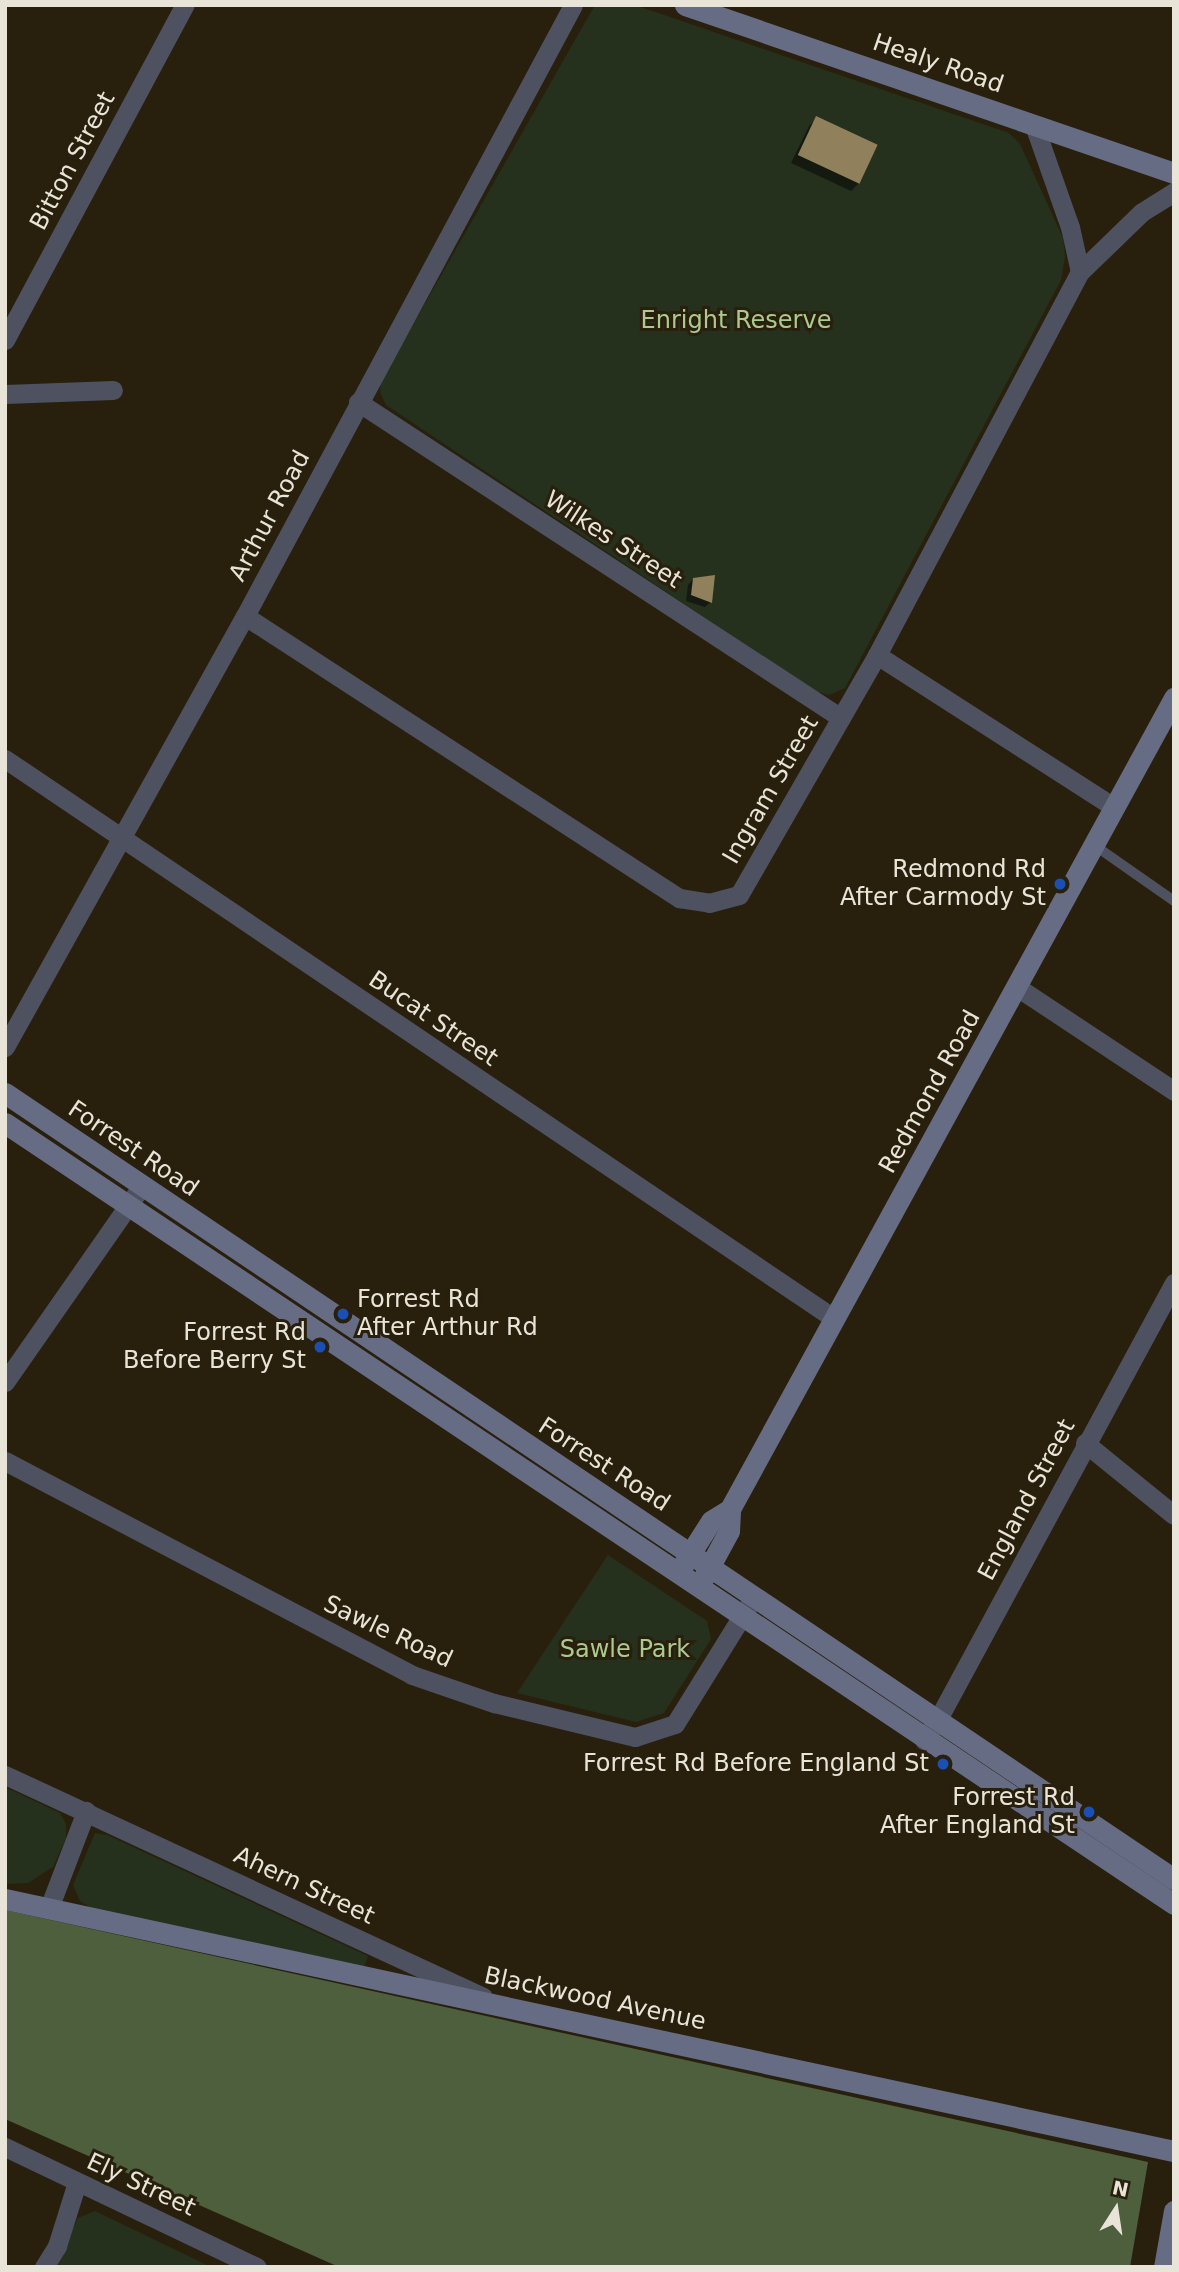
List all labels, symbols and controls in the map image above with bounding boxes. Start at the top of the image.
street label: Healy Road [869,28,1007,100]
street label: Bitton Street [25,87,121,235]
park label: Enright Reserve [641,307,831,335]
street label: Arthur Road [224,446,316,586]
street label: Wilkes Street [539,485,687,595]
street label: Ingram Street [717,711,825,869]
place label: Redmond Rd After Carmody St [840,856,1046,912]
marker: Redmond Rd After Carmody St [1052,876,1068,892]
street label: Bucat Street [363,965,503,1073]
street label: Redmond Road [873,1005,987,1179]
street label: Forrest Road [62,1095,204,1203]
place label: Forrest Rd After Arthur Rd [357,1286,538,1342]
marker: Forrest Rd After Arthur Rd [335,1306,351,1322]
place label: Forrest Rd Before Berry St [123,1319,306,1375]
marker: Forrest Rd Before Berry St [312,1339,328,1355]
street label: Forrest Road [533,1412,675,1518]
street label: England Street [973,1415,1081,1585]
street label: Sawle Road [319,1590,457,1674]
park label: Sawle Park [560,1636,690,1664]
place label: Forrest Rd Before England St [583,1750,929,1778]
marker: Forrest Rd Before England St [935,1756,951,1772]
place label: Forrest Rd After England St [880,1784,1075,1840]
marker: Forrest Rd After England St [1081,1804,1097,1820]
street label: Ahern Street [229,1841,379,1931]
street label: Blackwood Avenue [481,1961,709,2037]
street label: Ely Street [82,2147,200,2223]
north arrow [1081,2174,1151,2244]
text: N [1110,2176,1130,2201]

